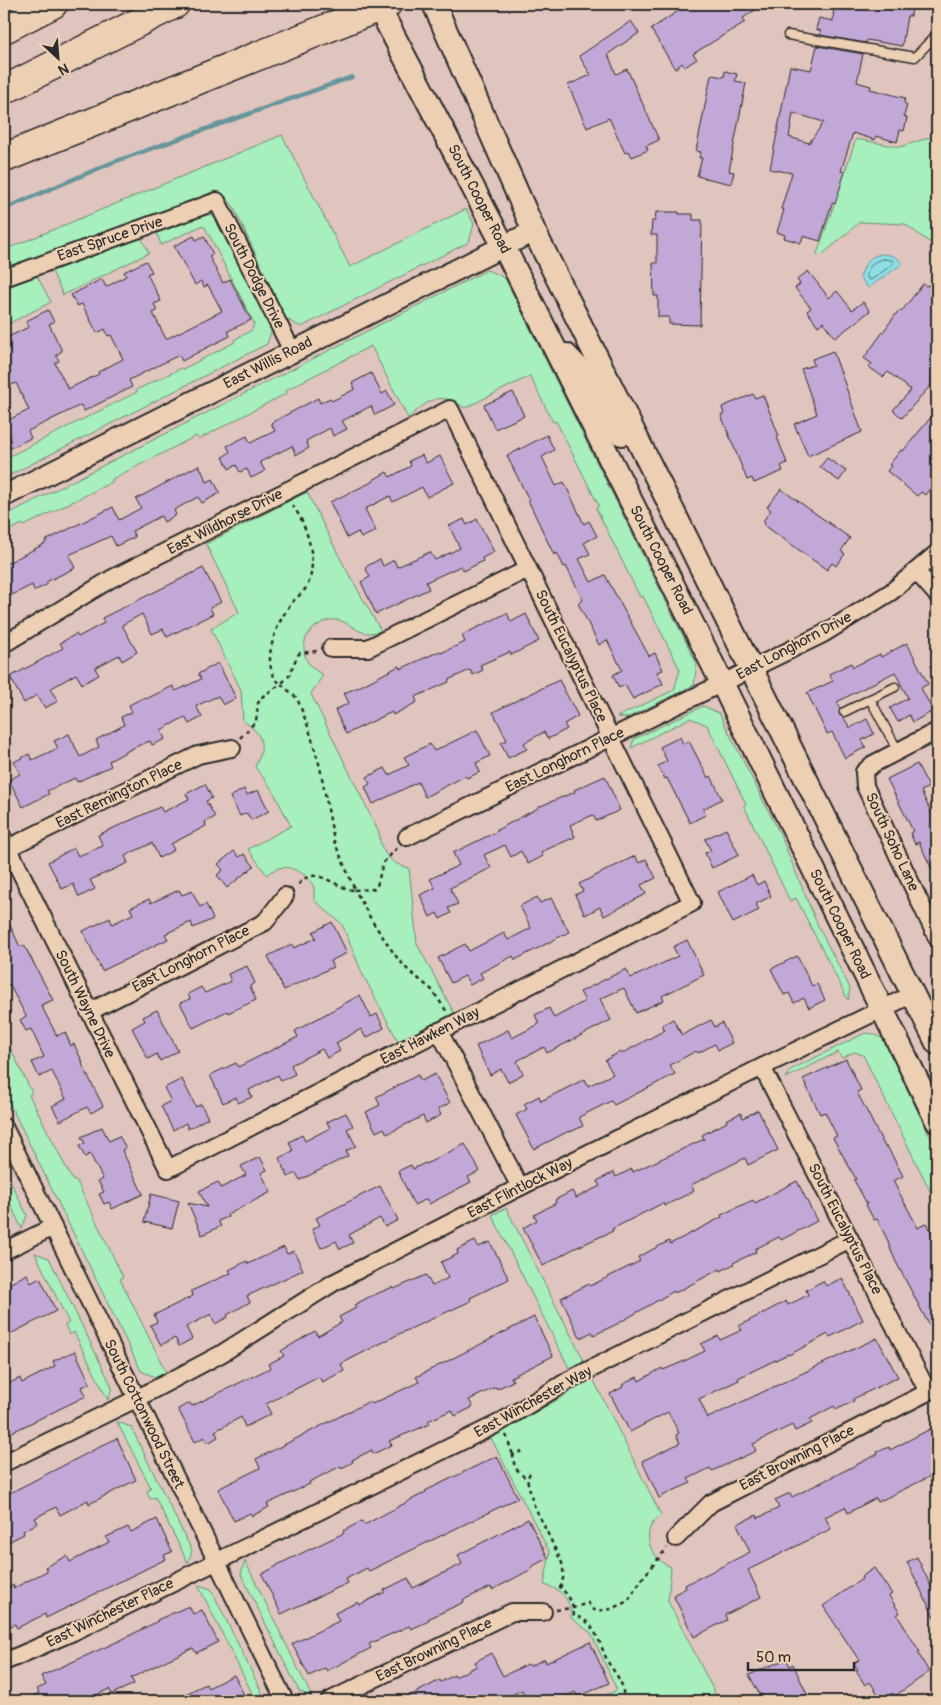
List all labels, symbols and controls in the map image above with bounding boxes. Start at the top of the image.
north arrow [32,32,82,82]
text: N [55,60,71,79]
street label: South Cooper Road [443,141,515,257]
street label: East Spruce Drive [55,212,166,266]
street label: South Dodge Drive [219,220,289,332]
street label: East Willis Road [220,332,316,394]
street label: East Wildhorse Drive [164,484,286,559]
street label: South Cooper Road [625,502,697,618]
street label: South Eucalyptus Place [531,587,612,726]
street label: East Longhorn Drive [733,607,855,684]
street label: East Longhorn Place [503,723,628,797]
street label: East Remington Place [53,755,186,833]
street label: South Soho Lane [861,790,923,895]
street label: South Cooper Road [805,866,875,982]
street label: East Longhorn Place [129,921,253,997]
street label: South Wayne Drive [51,947,120,1062]
street label: East Hawken Way [377,1003,483,1069]
street label: East Flintlock Way [464,1153,576,1223]
street label: South Eucalyptus Place [804,1160,887,1298]
street label: South Cottonwood Street [100,1336,189,1493]
street label: East Winchester Way [471,1362,596,1442]
street label: East Browning Place [736,1421,858,1495]
street label: East Winchester Place [43,1574,177,1652]
street label: East Browning Place [373,1613,496,1686]
scale bar [748,1640,855,1672]
text: 50 m [756,1648,791,1667]

